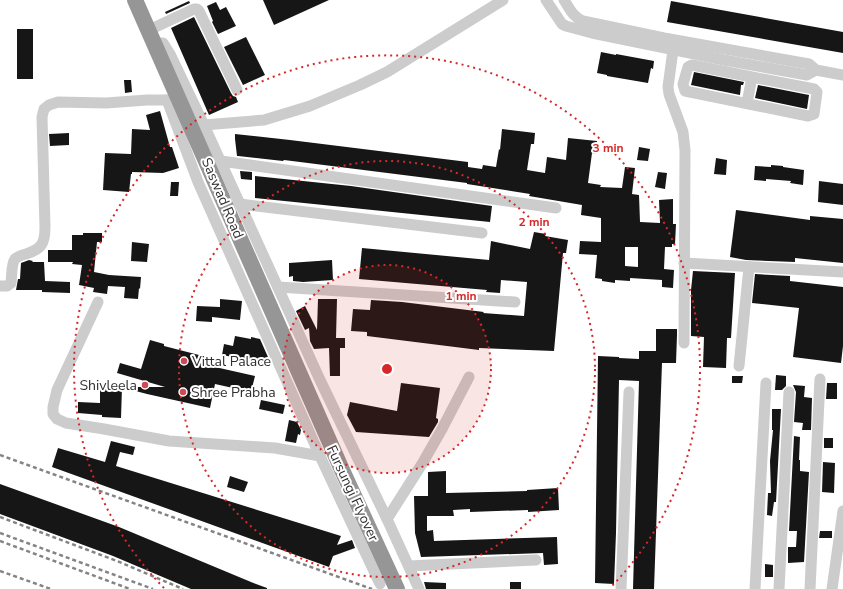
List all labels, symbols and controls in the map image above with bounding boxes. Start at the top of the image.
text: 3 min [592,140,624,156]
street label: Saswad Road [197,155,248,241]
text: 2 min [518,214,550,230]
text: 1 min [445,288,477,304]
place label: Vittal Palace [191,352,271,371]
marker: Vittal Palace [179,356,189,366]
centre of rings [380,362,394,376]
place label: Shivleela [79,376,137,395]
marker: Shivleela [140,380,150,390]
place label: Shree Prabha [191,383,276,402]
marker: Shree Prabha [178,387,188,397]
street label: Fursungi Flyover [322,442,383,544]

